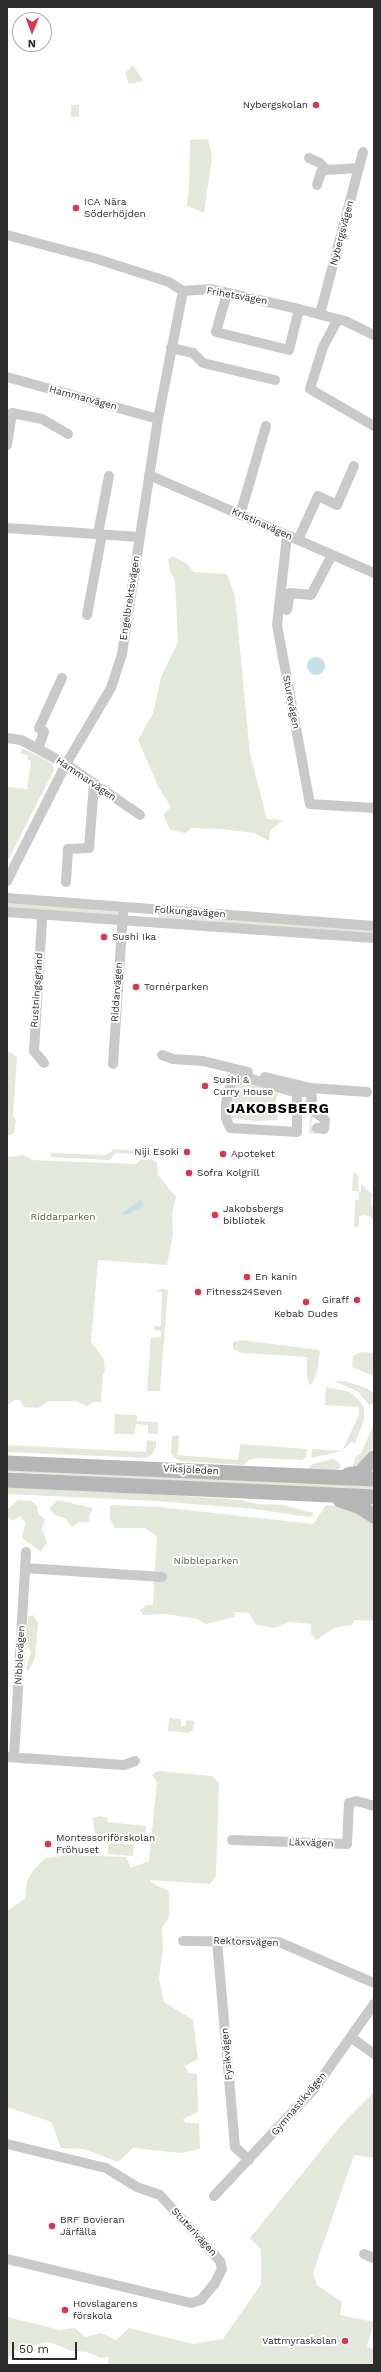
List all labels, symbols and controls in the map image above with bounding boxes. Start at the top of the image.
north arrow [12,12,52,52]
text: N [28,37,36,50]
place label: Nybergskolan [243,99,308,111]
marker: Nybergskolan [311,100,321,110]
place label: ICA Nära Söderhöjden [84,196,146,220]
street label: Nybergsvägen [328,199,356,267]
marker: ICA Nära Söderhöjden [71,203,81,213]
street label: Frihetsvägen [206,285,268,307]
street label: Hammarvägen [48,383,118,413]
street label: Kristinavägen [230,505,294,543]
street label: Engelbrektsvägen [117,555,143,641]
street label: Sturevägen [280,674,302,730]
street label: Hammarvägen [54,755,118,803]
street label: Folkungavägen [154,904,226,920]
place label: Sushi Ika [112,931,156,943]
marker: Sushi Ika [99,932,109,942]
street label: Rustningsgränd [28,952,46,1028]
street label: Riddarvägen [109,962,125,1022]
place label: Tornérparken [144,981,209,993]
marker: Tornérparken [131,982,141,992]
place label: Sushi & Curry House [213,1074,273,1098]
marker: Sushi & Curry House [200,1081,210,1091]
district label: JAKOBSBERG [226,1101,330,1117]
place label: Niji Esoki [134,1146,179,1158]
marker: Niji Esoki [182,1147,192,1157]
place label: Apoteket [231,1148,275,1160]
marker: Apoteket [218,1149,228,1159]
place label: Sofra Kolgrill [197,1167,260,1179]
marker: Sofra Kolgrill [184,1168,194,1178]
place label: Jakobsbergs bibliotek [223,1203,284,1226]
marker: Jakobsbergs bibliotek [210,1210,220,1220]
park label: Riddarparken [31,1211,95,1223]
place label: En kanin [255,1271,297,1283]
marker: En kanin [242,1272,252,1282]
place label: Fitness24Seven [206,1286,282,1298]
marker: Fitness24Seven [193,1287,203,1297]
place label: Giraff [322,1294,349,1306]
marker: Giraff [352,1295,362,1305]
marker: Kebab Dudes [301,1297,311,1307]
place label: Kebab Dudes [274,1308,338,1320]
street label: Viksjöleden [163,1463,219,1477]
park label: Nibbleparken [174,1555,238,1567]
street label: Nibblevägen [12,1625,28,1685]
place label: Montessoriförskolan Fröhuset [56,1832,155,1856]
street label: Läxvägen [288,1836,334,1850]
marker: Montessoriförskolan Fröhuset [43,1839,53,1849]
street label: Rektorsvägen [213,1935,279,1949]
street label: Fysikvägen [219,2027,235,2081]
street label: Gymnastikvägen [269,2070,329,2138]
street label: Stuterivägen [169,2205,219,2259]
place label: BRF Bovieran Järfälla [60,2214,125,2238]
marker: BRF Bovieran Järfälla [47,2221,57,2231]
place label: Hovslagarens förskola [73,2298,137,2322]
marker: Hovslagarens förskola [60,2305,70,2315]
scale bar [14,2334,79,2360]
place label: Vattmyraskolan [262,2335,337,2347]
marker: Vattmyraskolan [340,2336,350,2346]
text: 50 m [19,2342,49,2356]

